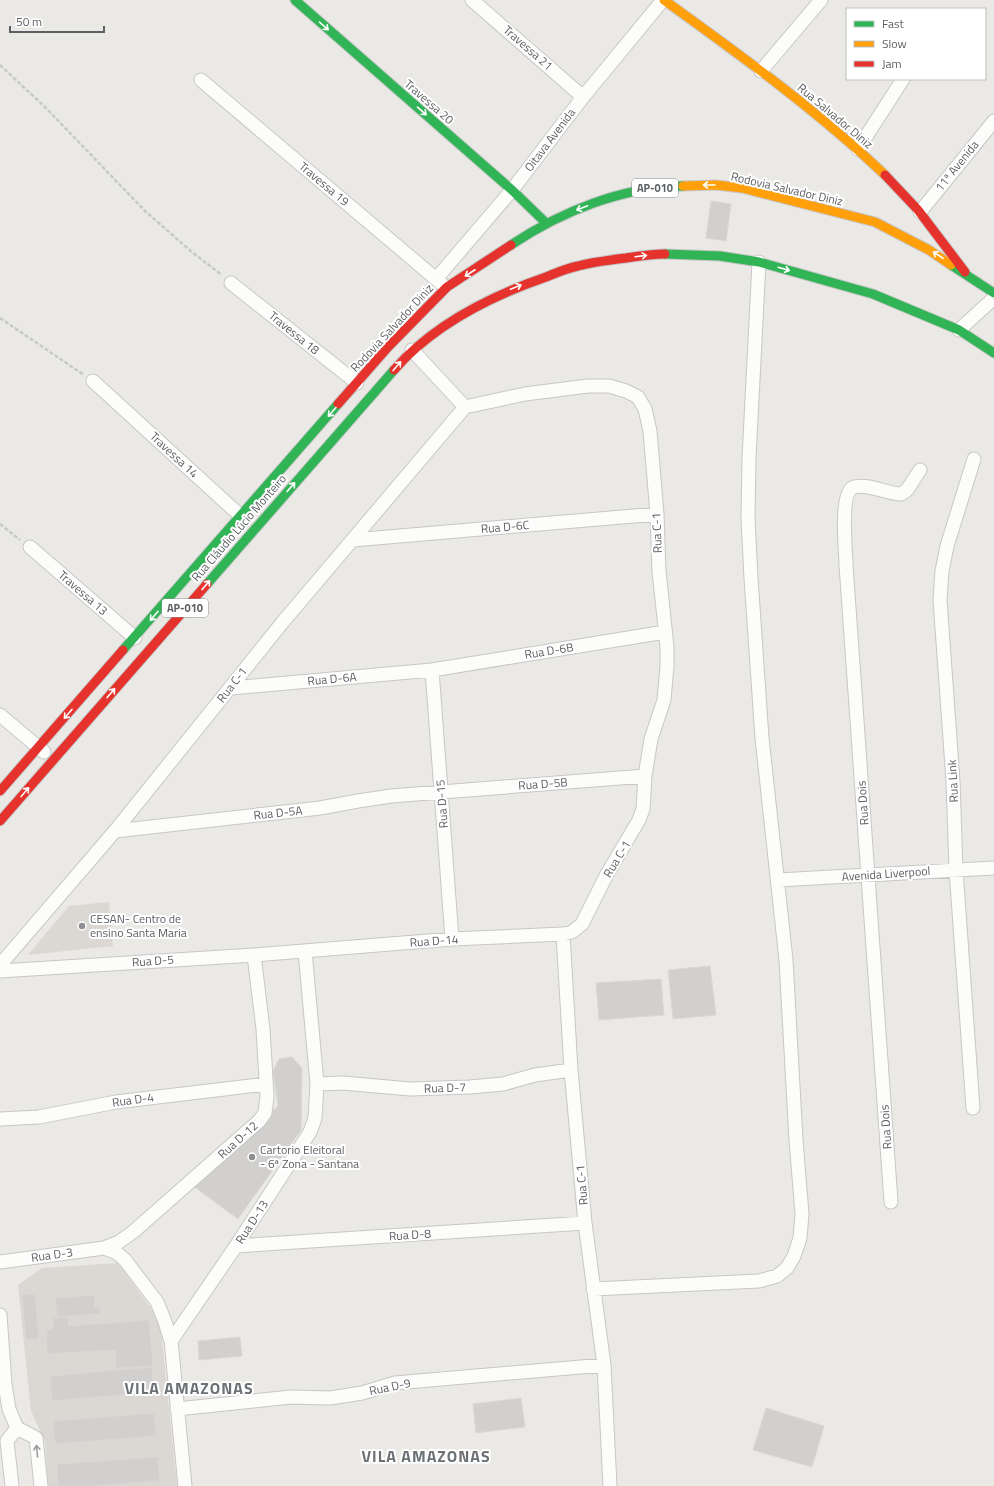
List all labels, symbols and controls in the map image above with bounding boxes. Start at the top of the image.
scale bar [10,8,104,34]
legend [846,8,986,80]
text: 50 m [16,12,42,31]
text: Fast [882,14,905,33]
one-way arrow [319,21,329,30]
street label: Travessa 21 [499,21,557,75]
text: Slow [882,34,907,53]
text: Jam [882,54,902,73]
street label: Travessa 20 [400,75,459,129]
street label: Rua Salvador Diniz [793,78,877,153]
street label: Oitava Avenida [519,104,580,175]
one-way arrow [416,107,427,116]
street label: 11ª Avenida [930,136,983,195]
street label: Travessa 19 [295,157,354,210]
street label: Rodovia Salvador Diniz [729,166,845,211]
road number: AP-010 [632,179,678,197]
one-way arrow [703,181,716,189]
one-way arrow [576,204,588,212]
one-way arrow [932,251,944,259]
one-way arrow [634,252,647,260]
one-way arrow [777,266,790,273]
one-way arrow [465,269,476,277]
street label: Rodovia Salvador Diniz [346,279,438,376]
one-way arrow [509,283,521,291]
street label: Travessa 18 [265,306,324,359]
one-way arrow [392,361,401,371]
one-way arrow [327,407,336,418]
street label: Travessa 14 [146,427,203,482]
street label: Rua Cláudio Lúcio Monteiro [187,470,291,586]
one-way arrow [286,482,296,492]
street label: Rua C-1 [646,512,667,554]
street label: Rua D-6C [480,515,530,538]
street label: Travessa 13 [54,566,112,620]
one-way arrow [201,580,210,590]
road number: AP-010 [162,599,208,617]
one-way arrow [150,611,159,621]
street label: Rua D-6B [523,637,575,664]
street label: Rua C-1 [212,663,252,707]
street label: Rua D-6A [307,667,357,690]
one-way arrow [106,688,115,699]
one-way arrow [64,708,73,719]
street label: Rua Link [942,759,963,803]
street label: Rua D-5B [518,772,568,795]
street label: Rua D-15 [430,779,453,829]
street label: Rua Dois [851,780,874,826]
one-way arrow [21,786,30,797]
street label: Rua D-5A [252,800,303,825]
street label: Rua C-1 [598,836,635,881]
street label: Avenida Liverpool [841,861,931,886]
place label: CESAN- Centro de ensino Santa Maria [90,909,187,942]
marker: CESAN- Centro de ensino Santa Maria [77,921,87,931]
street label: Rua D-14 [409,929,459,952]
street label: Rua D-5 [131,950,175,971]
street label: Rua D-7 [424,1077,466,1098]
street label: Rua D-4 [111,1087,155,1112]
street label: Rua Dois [874,1104,897,1150]
street label: Rua D-12 [213,1116,262,1163]
place label: Cartorio Eleitoral - 6ª Zona - Santana [260,1140,359,1173]
marker: Cartorio Eleitoral - 6ª Zona - Santana [247,1152,257,1162]
street label: Rua C-1 [570,1164,593,1206]
street label: Rua D-13 [230,1196,273,1247]
street label: Rua D-8 [388,1224,432,1245]
street label: Rua D-3 [30,1242,74,1267]
street label: Rua D-9 [367,1373,413,1400]
district label: VILA AMAZONAS [124,1376,254,1400]
district label: VILA AMAZONAS [361,1444,491,1468]
one-way arrow [34,1445,41,1458]

